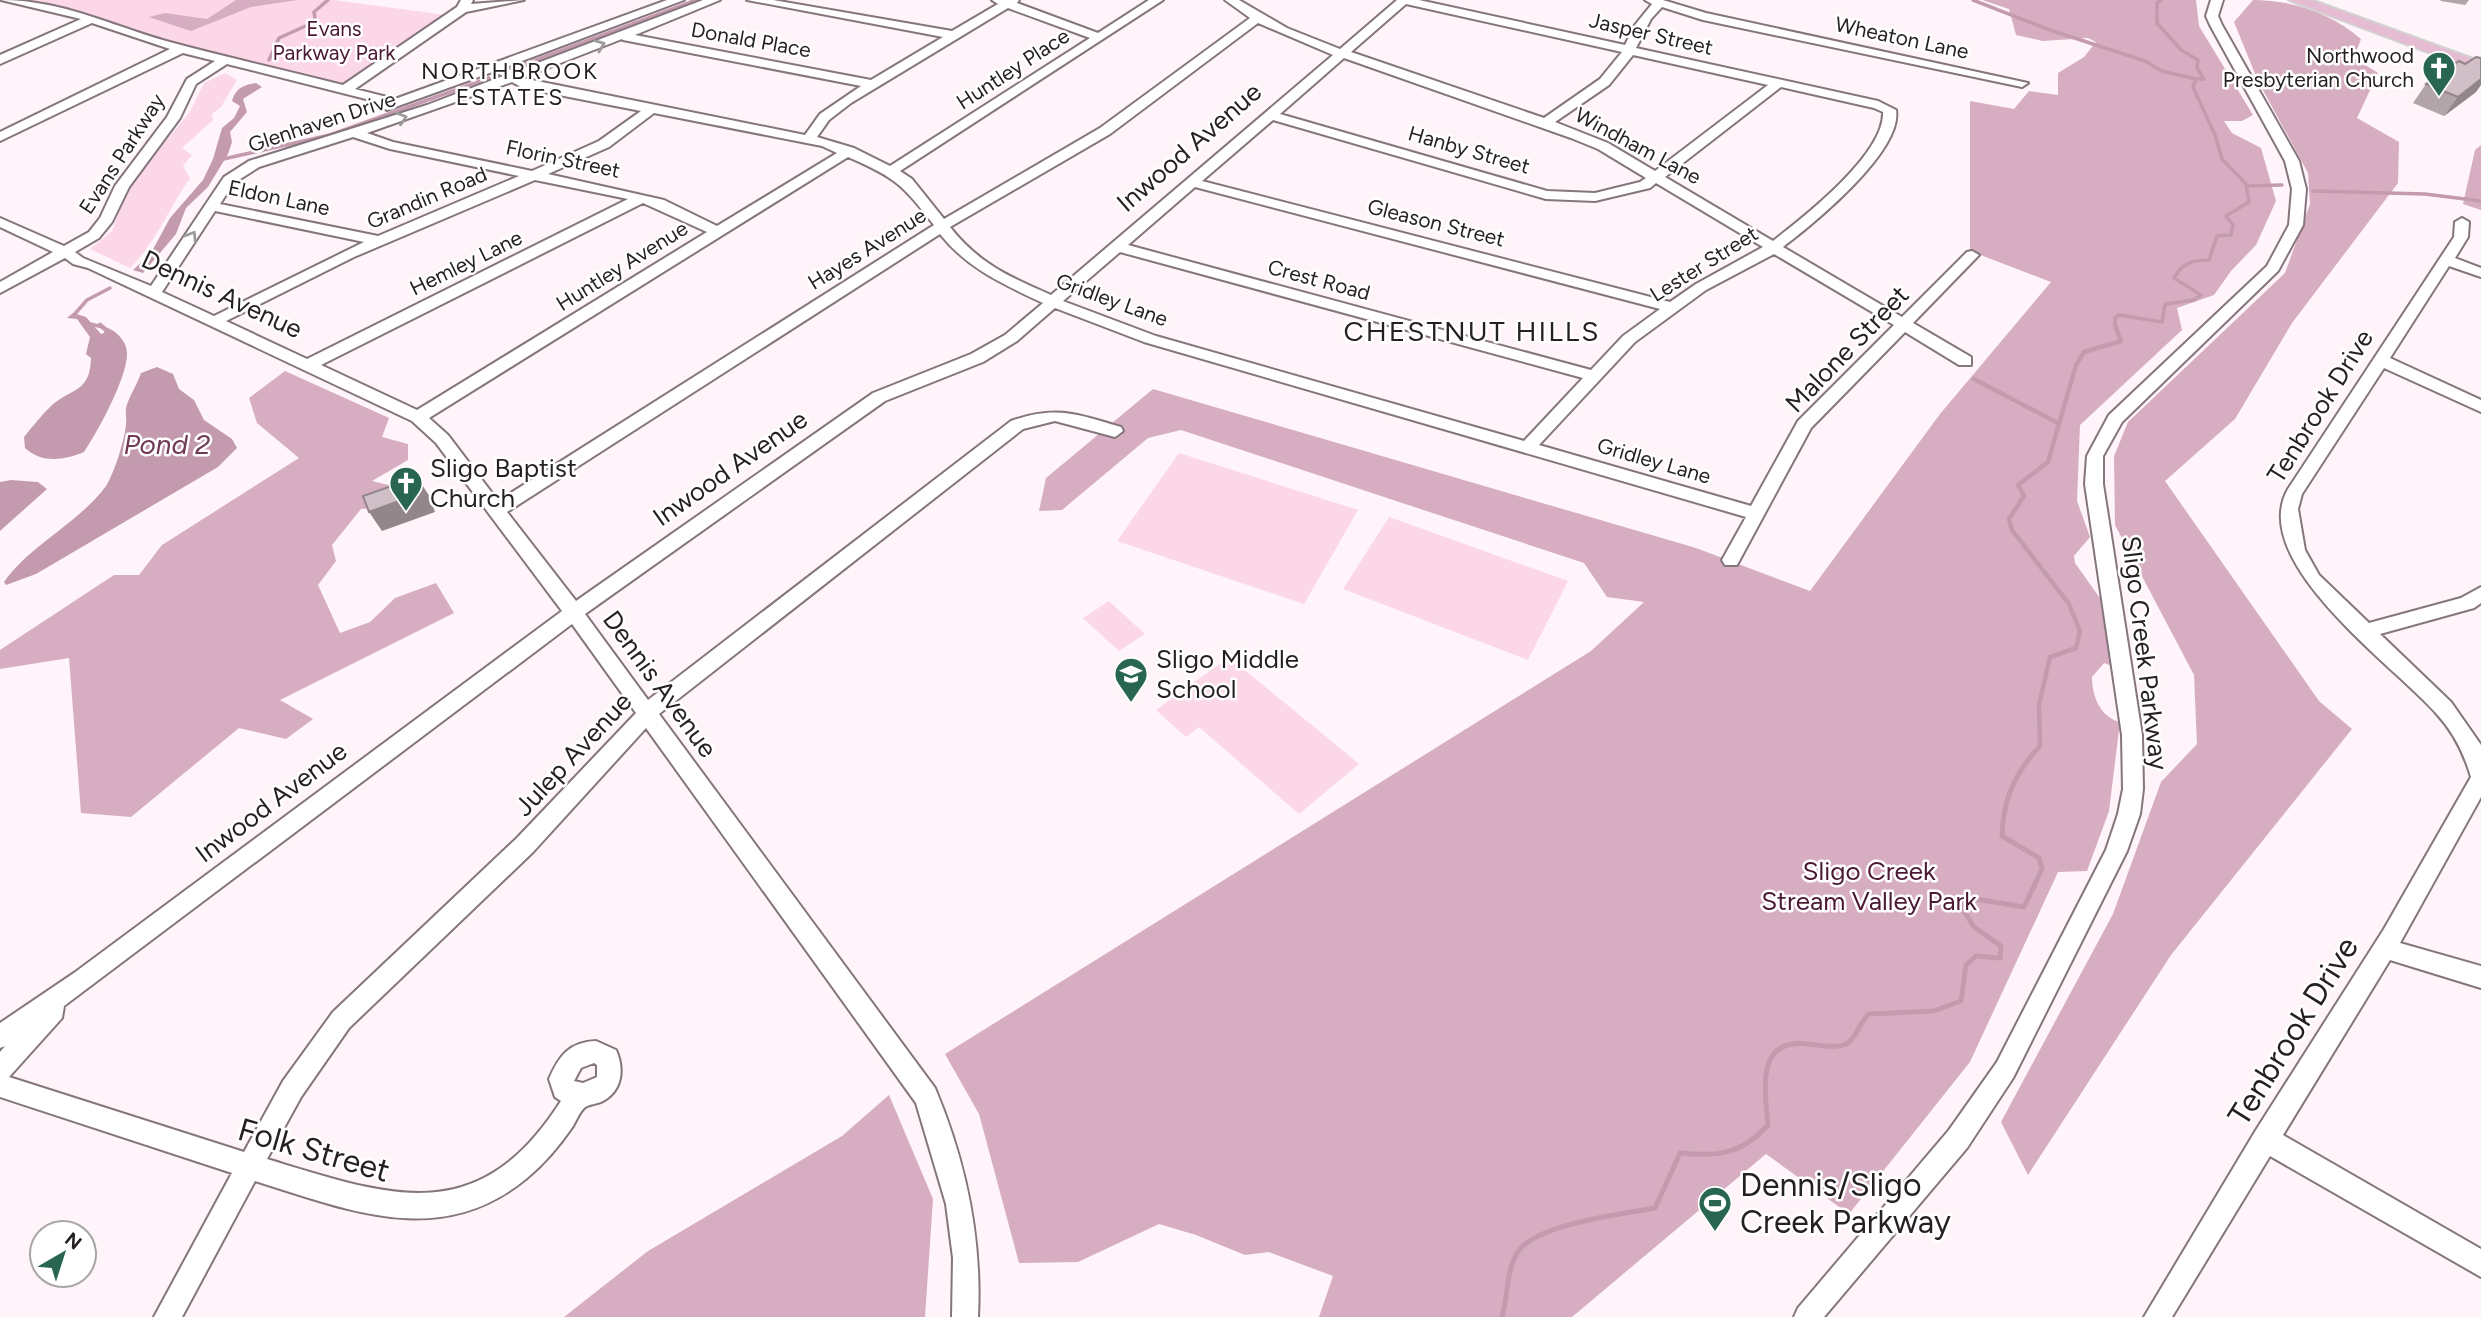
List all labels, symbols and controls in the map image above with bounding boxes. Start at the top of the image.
street label: Jasper Street [1587,7,1715,60]
street label: Wheaton Lane [1833,11,1971,64]
park label: Evans Parkway Park [273,16,396,65]
street label: Donald Place [689,17,813,62]
street label: Huntley Place [952,23,1074,114]
one-way arrow [593,39,605,53]
place label: Northwood Presbyterian Church [2223,43,2414,92]
church icon: Northwood Presbyterian Church [2420,49,2458,98]
district label: NORTHBROOK ESTATES [421,57,599,111]
street label: Inwood Avenue [1110,75,1268,219]
street label: Glenhaven Drive [245,86,399,157]
street label: Evans Parkway [73,89,170,219]
street label: Windham Lane [1571,102,1706,189]
one-way arrow [396,111,408,126]
street label: Hanby Street [1405,120,1533,179]
street label: Florin Street [504,134,622,183]
street label: Grandin Road [363,161,491,234]
street label: Eldon Lane [226,175,332,220]
street label: Gleason Street [1365,193,1507,252]
street label: Hayes Avenue [803,202,930,295]
street label: Huntley Avenue [551,215,692,316]
street label: Lester Street [1645,220,1762,307]
street label: Hemley Lane [405,225,526,301]
one-way arrow [183,231,196,244]
street label: Dennis Avenue [137,243,307,345]
street label: Crest Road [1265,254,1373,305]
street label: Gridley Lane [1053,268,1171,331]
street label: Malone Street [1779,279,1916,419]
district label: CHESTNUT HILLS [1344,314,1600,348]
street label: Tenbrook Drive [2260,323,2380,489]
street label: Inwood Avenue [647,403,813,533]
water label: Pond 2 [124,427,211,461]
street label: Gridley Lane [1594,432,1714,489]
place label: Sligo Baptist Church [430,452,577,514]
church icon: Sligo Baptist Church [387,464,425,513]
street label: Sligo Creek Parkway [2115,534,2175,772]
street label: Dennis Avenue [596,604,724,764]
place label: Sligo Middle School [1156,643,1299,705]
school or university icon: Sligo Middle School [1112,655,1150,704]
street label: Julep Avenue [508,685,638,823]
street label: Inwood Avenue [189,735,353,869]
park label: Sligo Creek Stream Valley Park [1761,855,1977,917]
street label: Tenbrook Drive [2220,930,2366,1132]
street label: Folk Street [234,1110,394,1190]
place label: Dennis/Sligo Creek Parkway [1740,1166,1951,1241]
sports icon: Dennis/Sligo Creek Parkway [1696,1184,1734,1233]
north arrow [28,1219,98,1289]
text: N [60,1228,86,1255]

